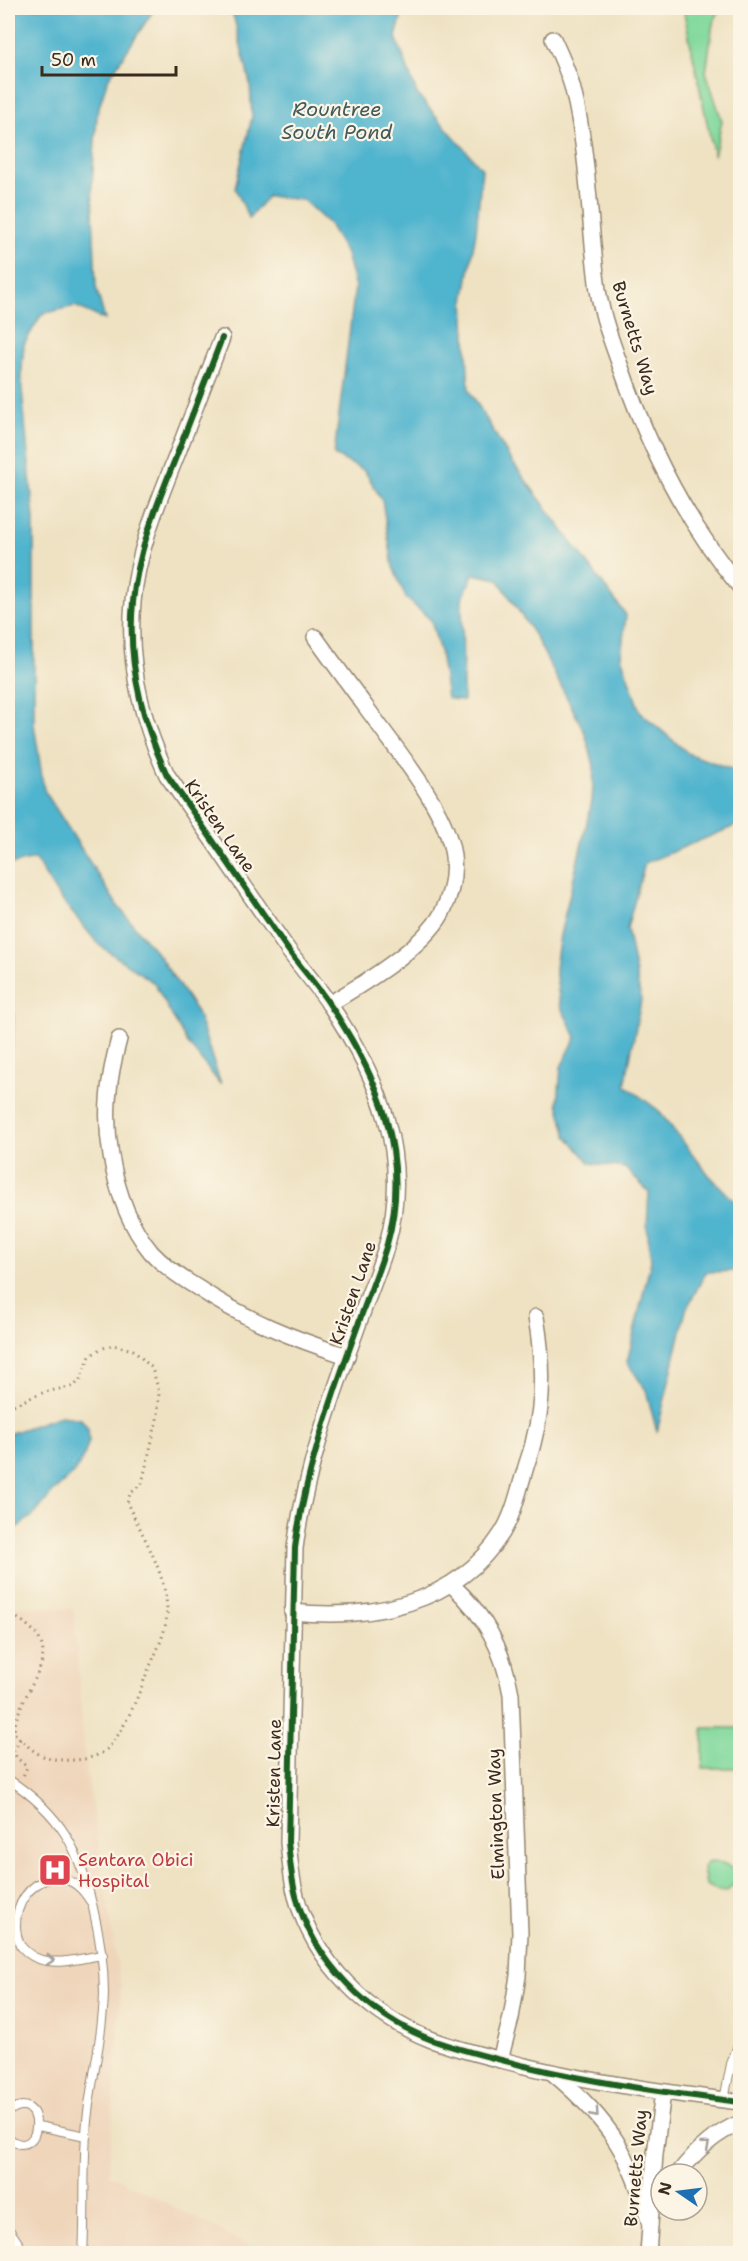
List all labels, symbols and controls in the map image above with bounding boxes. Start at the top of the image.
scale bar [42,39,176,77]
text: 50 m [51,48,96,72]
water label: Rountree South Pond [282,96,393,145]
street label: Burnetts Way [606,278,664,398]
street label: Kristen Lane [179,775,261,877]
street label: Kristen Lane [324,1238,382,1348]
street label: Kristen Lane [261,1718,287,1828]
street label: Elmington Way [482,1748,510,1880]
place label: Sentara Obici Hospital [78,1848,194,1893]
hospital icon: Sentara Obici Hospital [37,1852,73,1888]
one-way arrow [45,1953,55,1966]
one-way arrow [588,2106,599,2117]
street label: Burnetts Way [619,2108,653,2228]
one-way arrow [699,2141,710,2152]
north arrow [649,2162,709,2222]
text: N [653,2180,677,2197]

